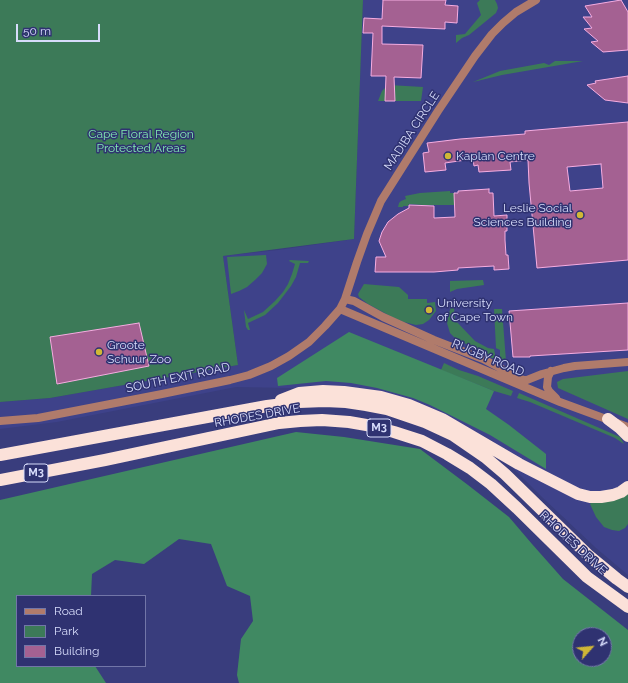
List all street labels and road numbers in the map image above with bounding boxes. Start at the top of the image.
street label: MADIBA CIRCLE [381,89,443,173]
street label: RUGBY ROAD [450,336,526,380]
street label: SOUTH EXIT ROAD [125,360,231,396]
street label: RHODES DRIVE [213,401,301,431]
road number: M3 [367,419,391,437]
road number: M3 [24,464,48,482]
street label: RHODES DRIVE [536,508,610,578]

